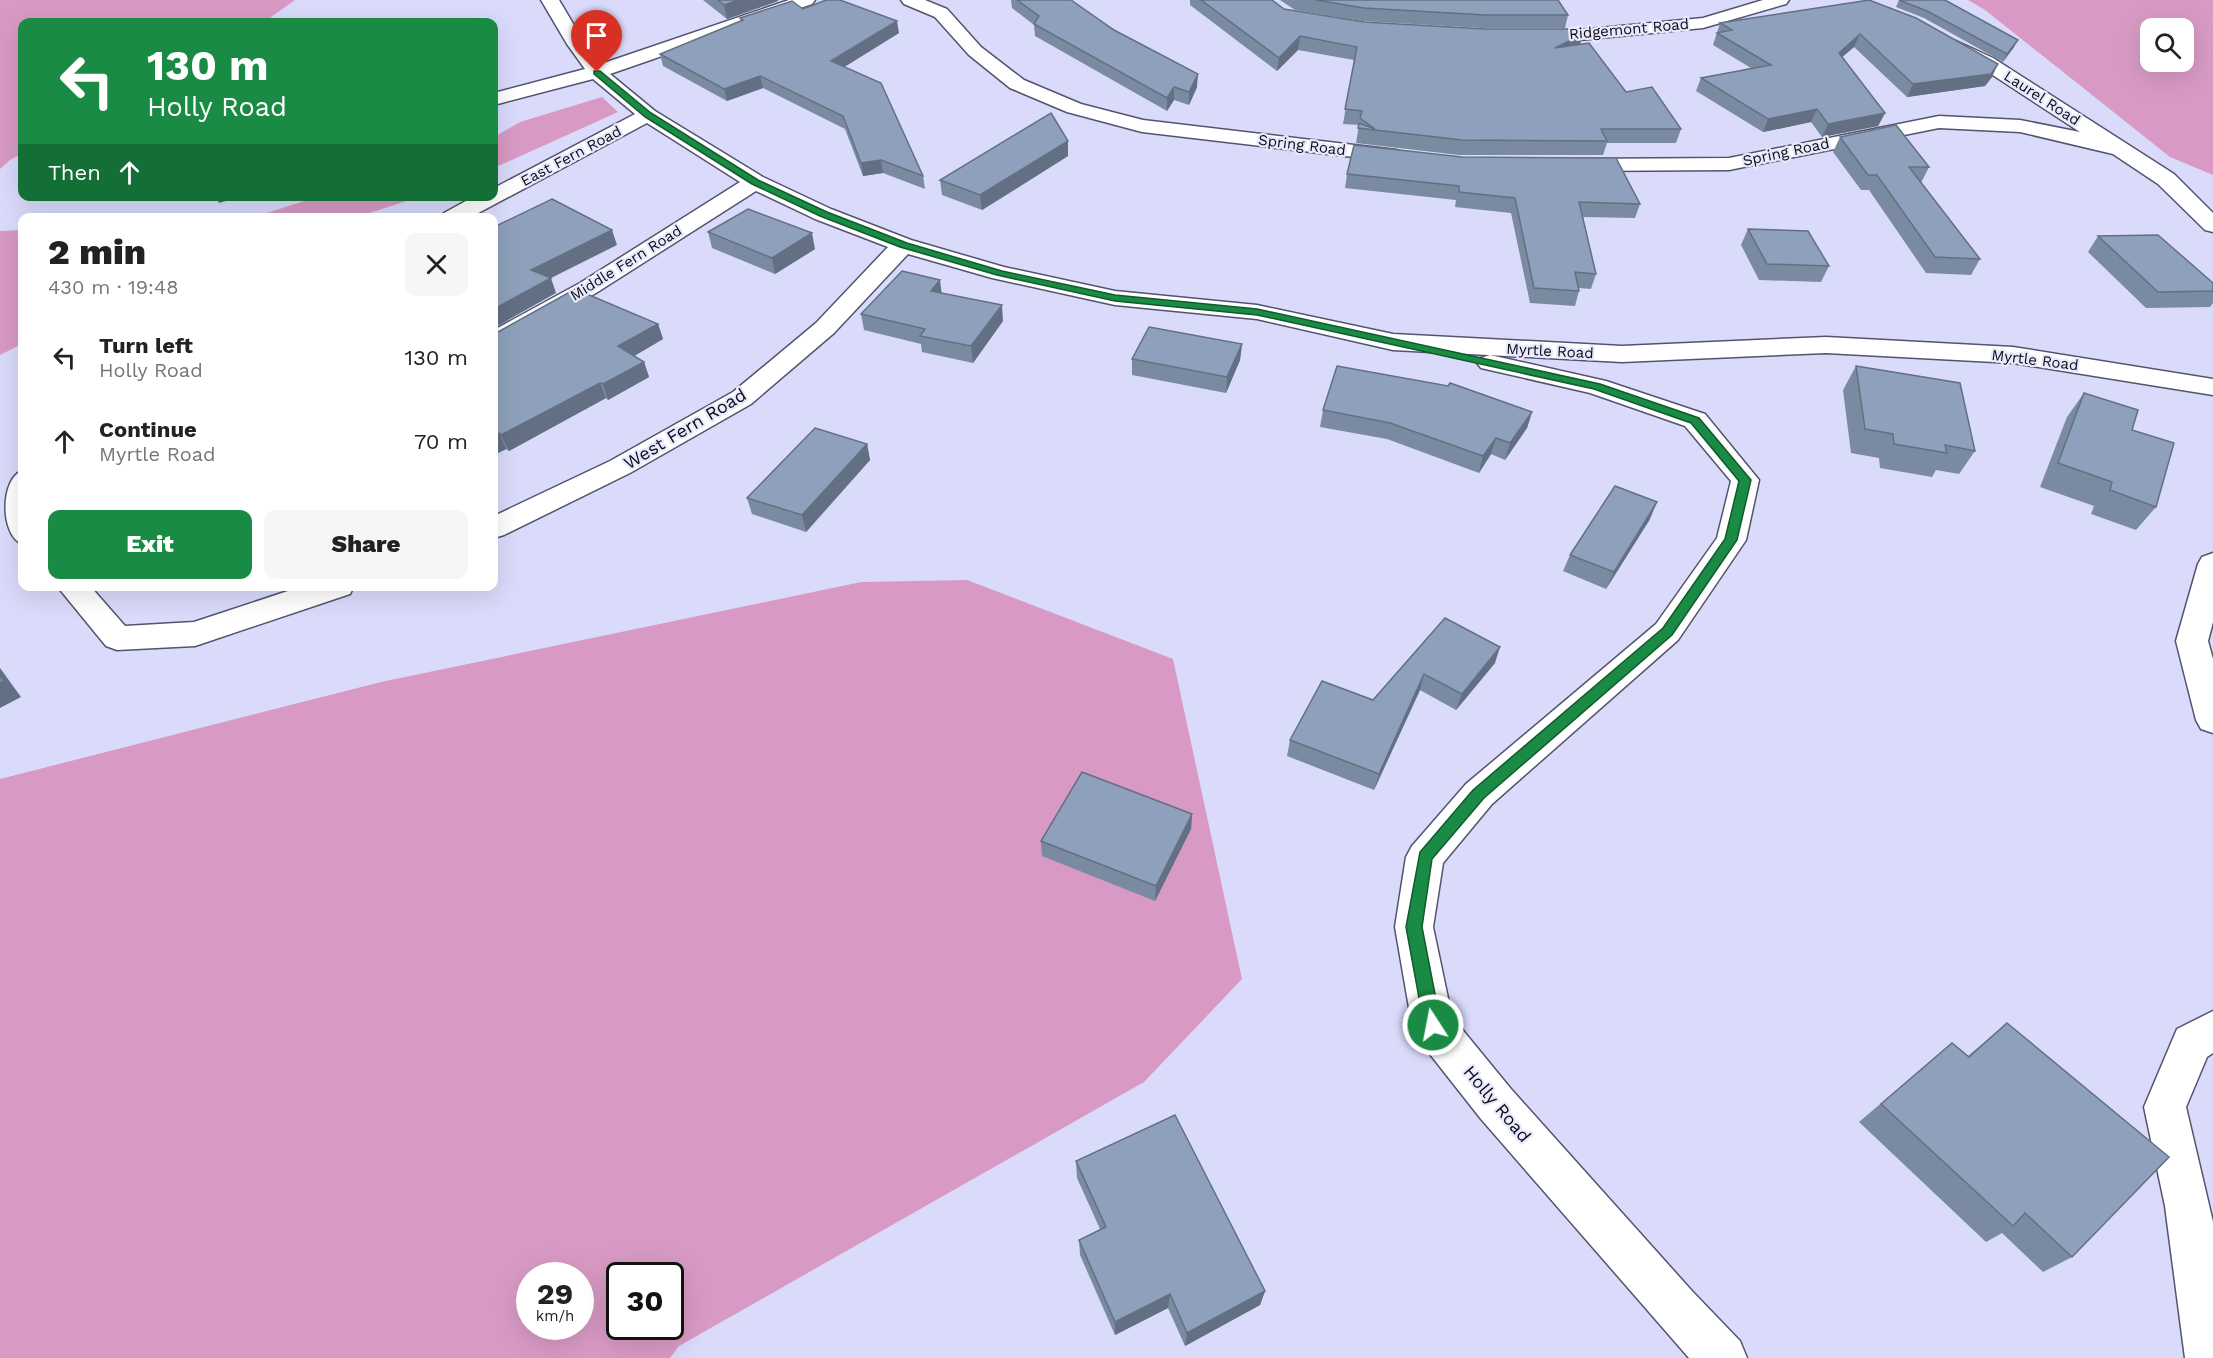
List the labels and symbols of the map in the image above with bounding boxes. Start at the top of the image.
pin [571,10,622,72]
street label: Ridgemont Road [1568,15,1690,43]
street label: Laurel Road [2001,67,2083,129]
street label: East Fern Road [518,122,624,190]
street label: Spring Road [1257,131,1347,159]
street label: Spring Road [1741,134,1831,170]
street label: Middle Fern Road [567,221,685,305]
street label: Myrtle Road [1506,340,1594,362]
street label: Myrtle Road [1990,346,2080,374]
street label: West Fern Road [620,384,750,473]
position arrow [1401,993,1465,1057]
street label: Holly Road [1459,1061,1535,1146]
speed limit sign: 30 [606,1262,684,1340]

